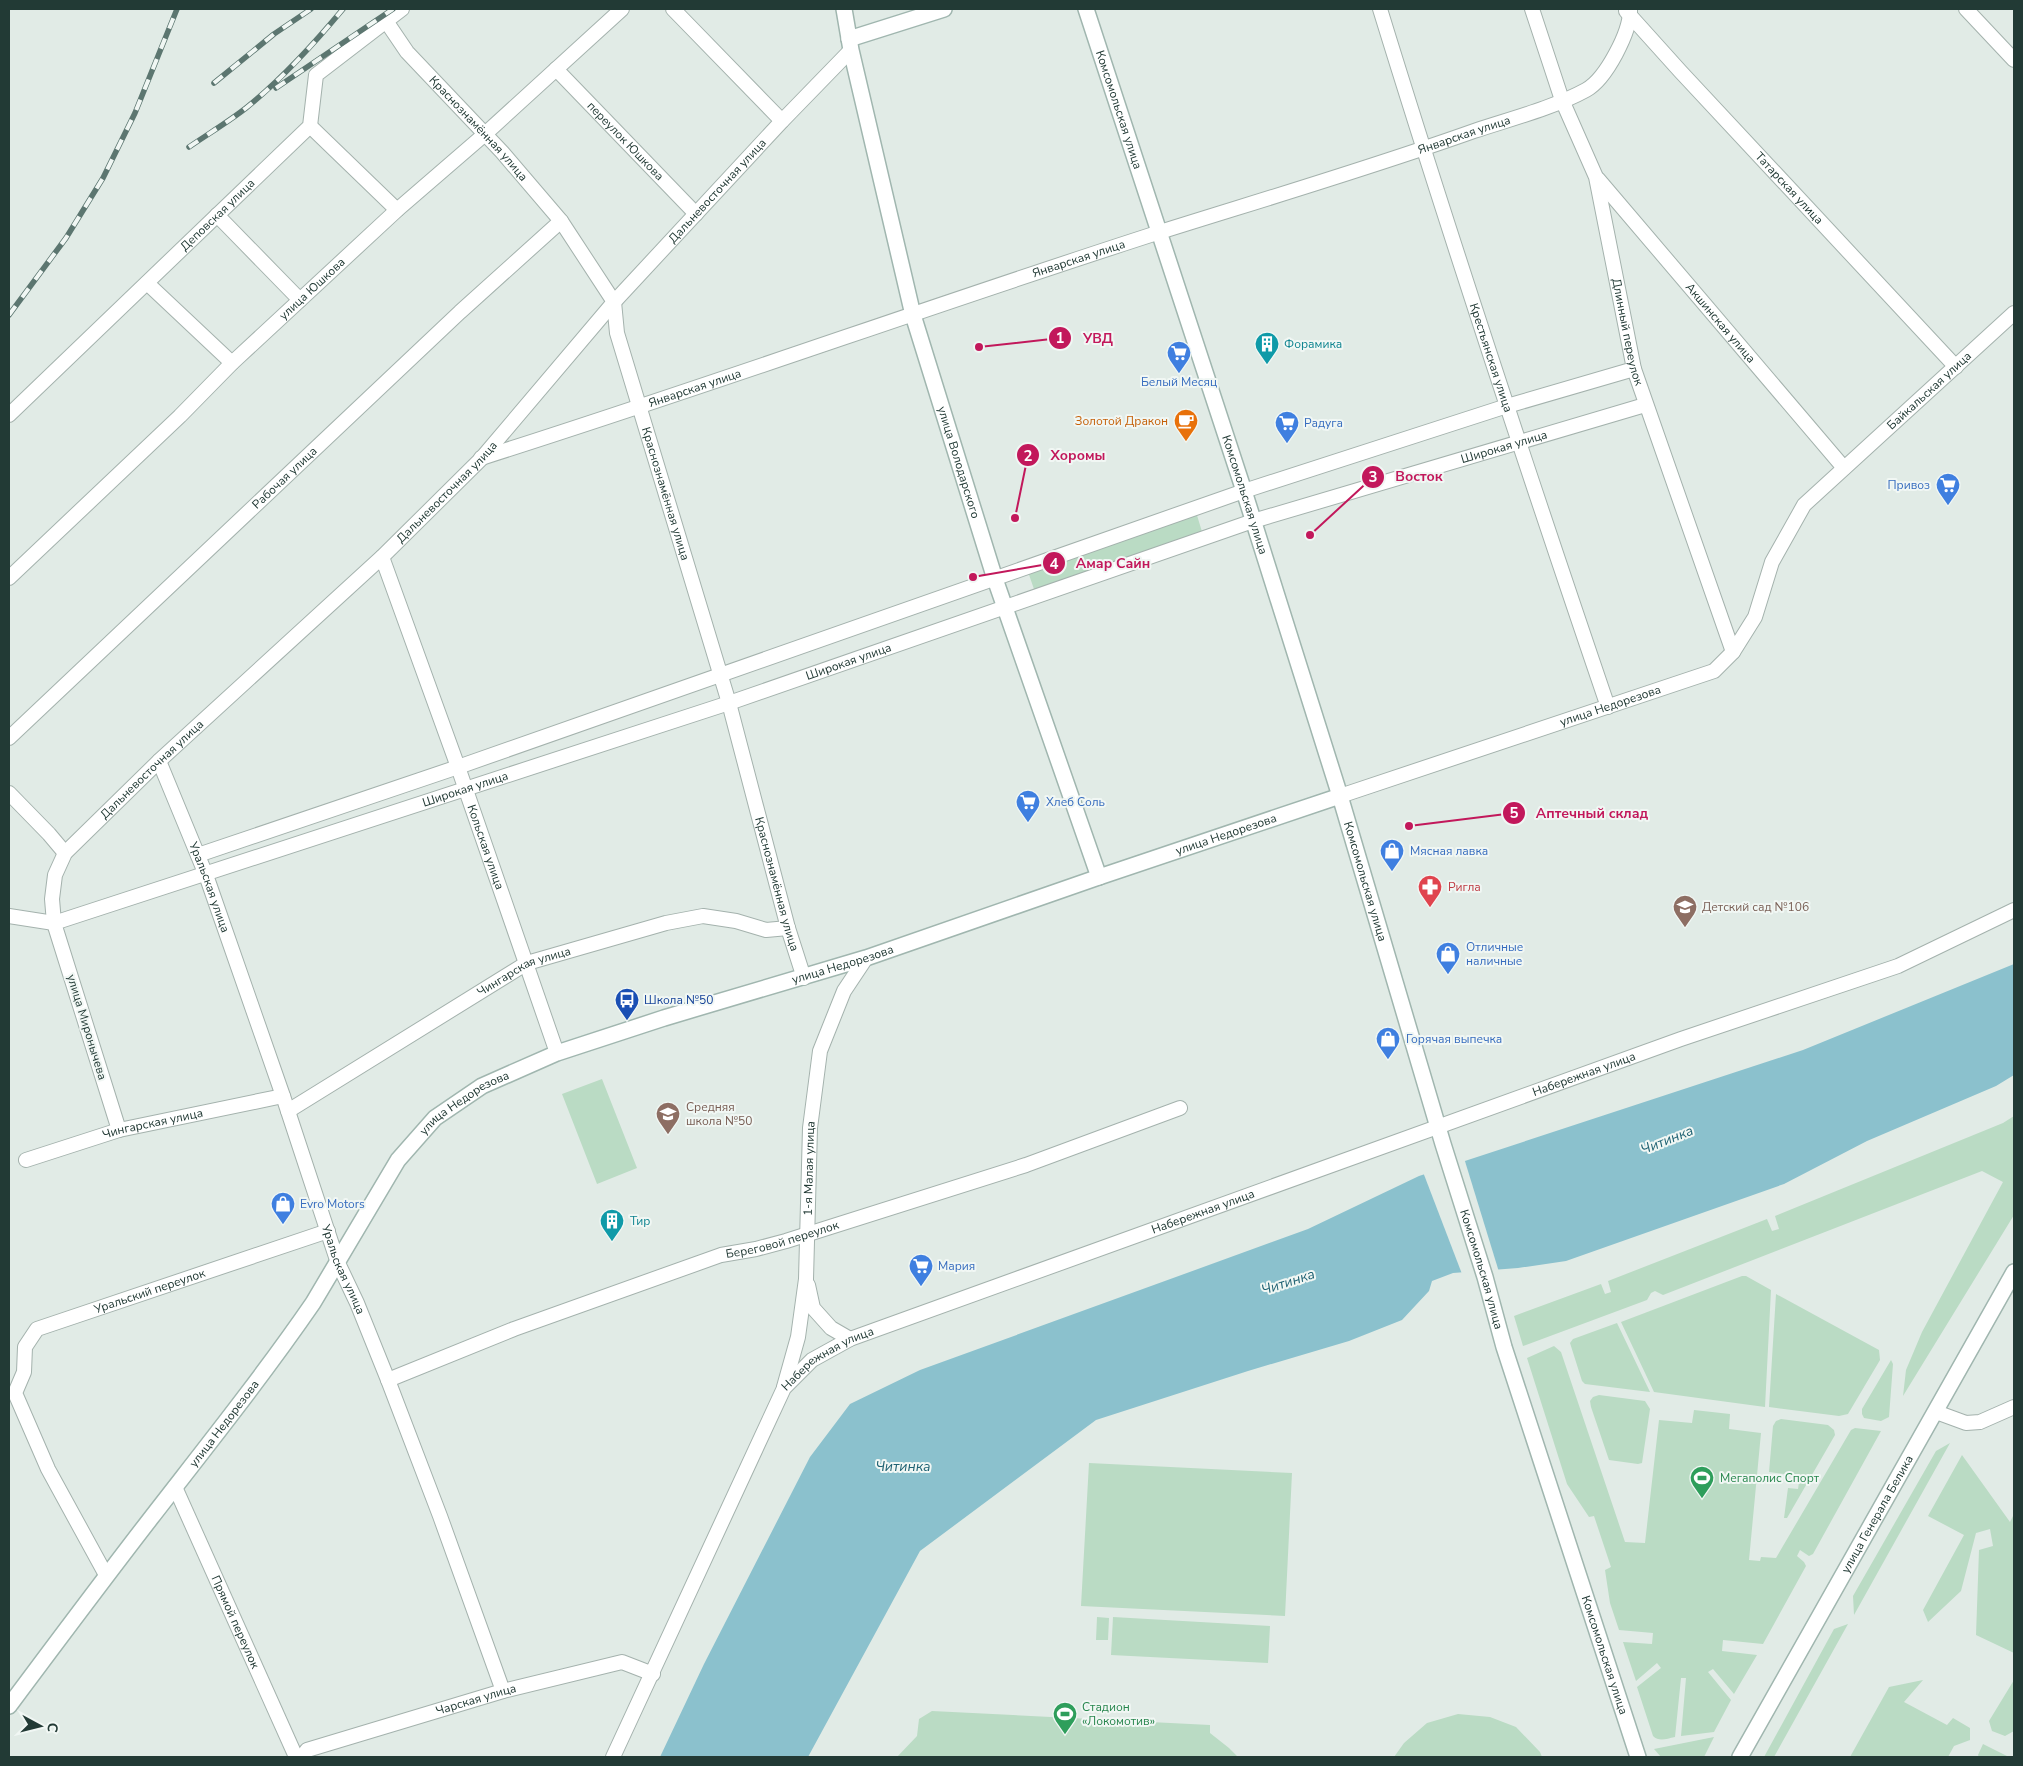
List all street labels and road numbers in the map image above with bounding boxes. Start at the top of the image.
street label: Комсомольская улица [1092,48,1146,171]
street label: Краснознамённая улица [426,72,531,184]
street label: переулок Юшкова [584,98,667,184]
street label: Январская улица [1416,112,1512,158]
street label: Дальневосточная улица [665,135,770,246]
street label: Татарская улица [1752,149,1827,228]
street label: Деповская улица [177,175,258,254]
street label: Январская улица [1030,236,1127,281]
street label: улица Юшкова [276,254,348,323]
street label: Длинный переулок [1608,277,1647,388]
street label: Акшинская улица [1682,280,1759,366]
street label: Крестьянская улица [1466,301,1516,414]
street label: Байкальская улица [1883,348,1975,433]
street label: Январская улица [646,365,743,411]
street label: улица Володарского [934,404,984,521]
street label: Краснознамённая улица [638,425,693,562]
street label: Широкая улица [1459,426,1549,467]
street label: Комсомольская улица [1218,433,1271,556]
street label: Дальневосточная улица [393,438,501,546]
street label: Рабочая улица [249,443,320,512]
street label: Широкая улица [804,639,893,684]
street label: улица Недорезова [1558,681,1663,730]
street label: Дальневосточная улица [97,716,207,822]
street label: Широкая улица [420,768,510,810]
street label: Кольская улица [464,802,508,892]
street label: улица Недорезова [1173,810,1279,859]
street label: Краснознамённая улица [751,815,803,953]
street label: Комсомольская улица [1340,819,1391,943]
street label: Уральская улица [185,839,233,935]
street label: улица Недорезова [790,941,896,988]
street label: Чингарская улица [474,943,573,1000]
street label: улица Миронычева [63,972,111,1082]
street label: Набережная улица [1530,1048,1638,1100]
street label: улица Недорезова [416,1067,512,1138]
street label: Чингарская улица [100,1105,204,1143]
street label: 1-я Малая улица [800,1120,819,1216]
street label: Набережная улица [1149,1186,1257,1238]
street label: Комсомольская улица [1456,1207,1507,1331]
street label: Береговой переулок [725,1217,841,1262]
street label: Уральская улица [318,1222,369,1317]
street label: Уральский переулок [91,1265,208,1318]
street label: Набережная улица [778,1323,876,1394]
street label: улица Недорезова [186,1377,263,1470]
street label: улица Генерала Белика [1838,1452,1917,1576]
street label: Прямой переулок [208,1573,264,1672]
street label: Комсомольская улица [1578,1593,1632,1717]
street label: Чарская улица [434,1680,518,1719]

